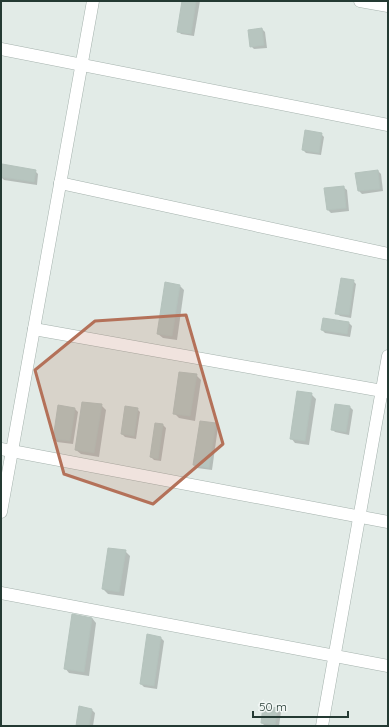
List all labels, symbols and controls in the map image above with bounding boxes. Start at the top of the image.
scale bar [253,693,348,719]
text: 50 m [259,699,287,714]

